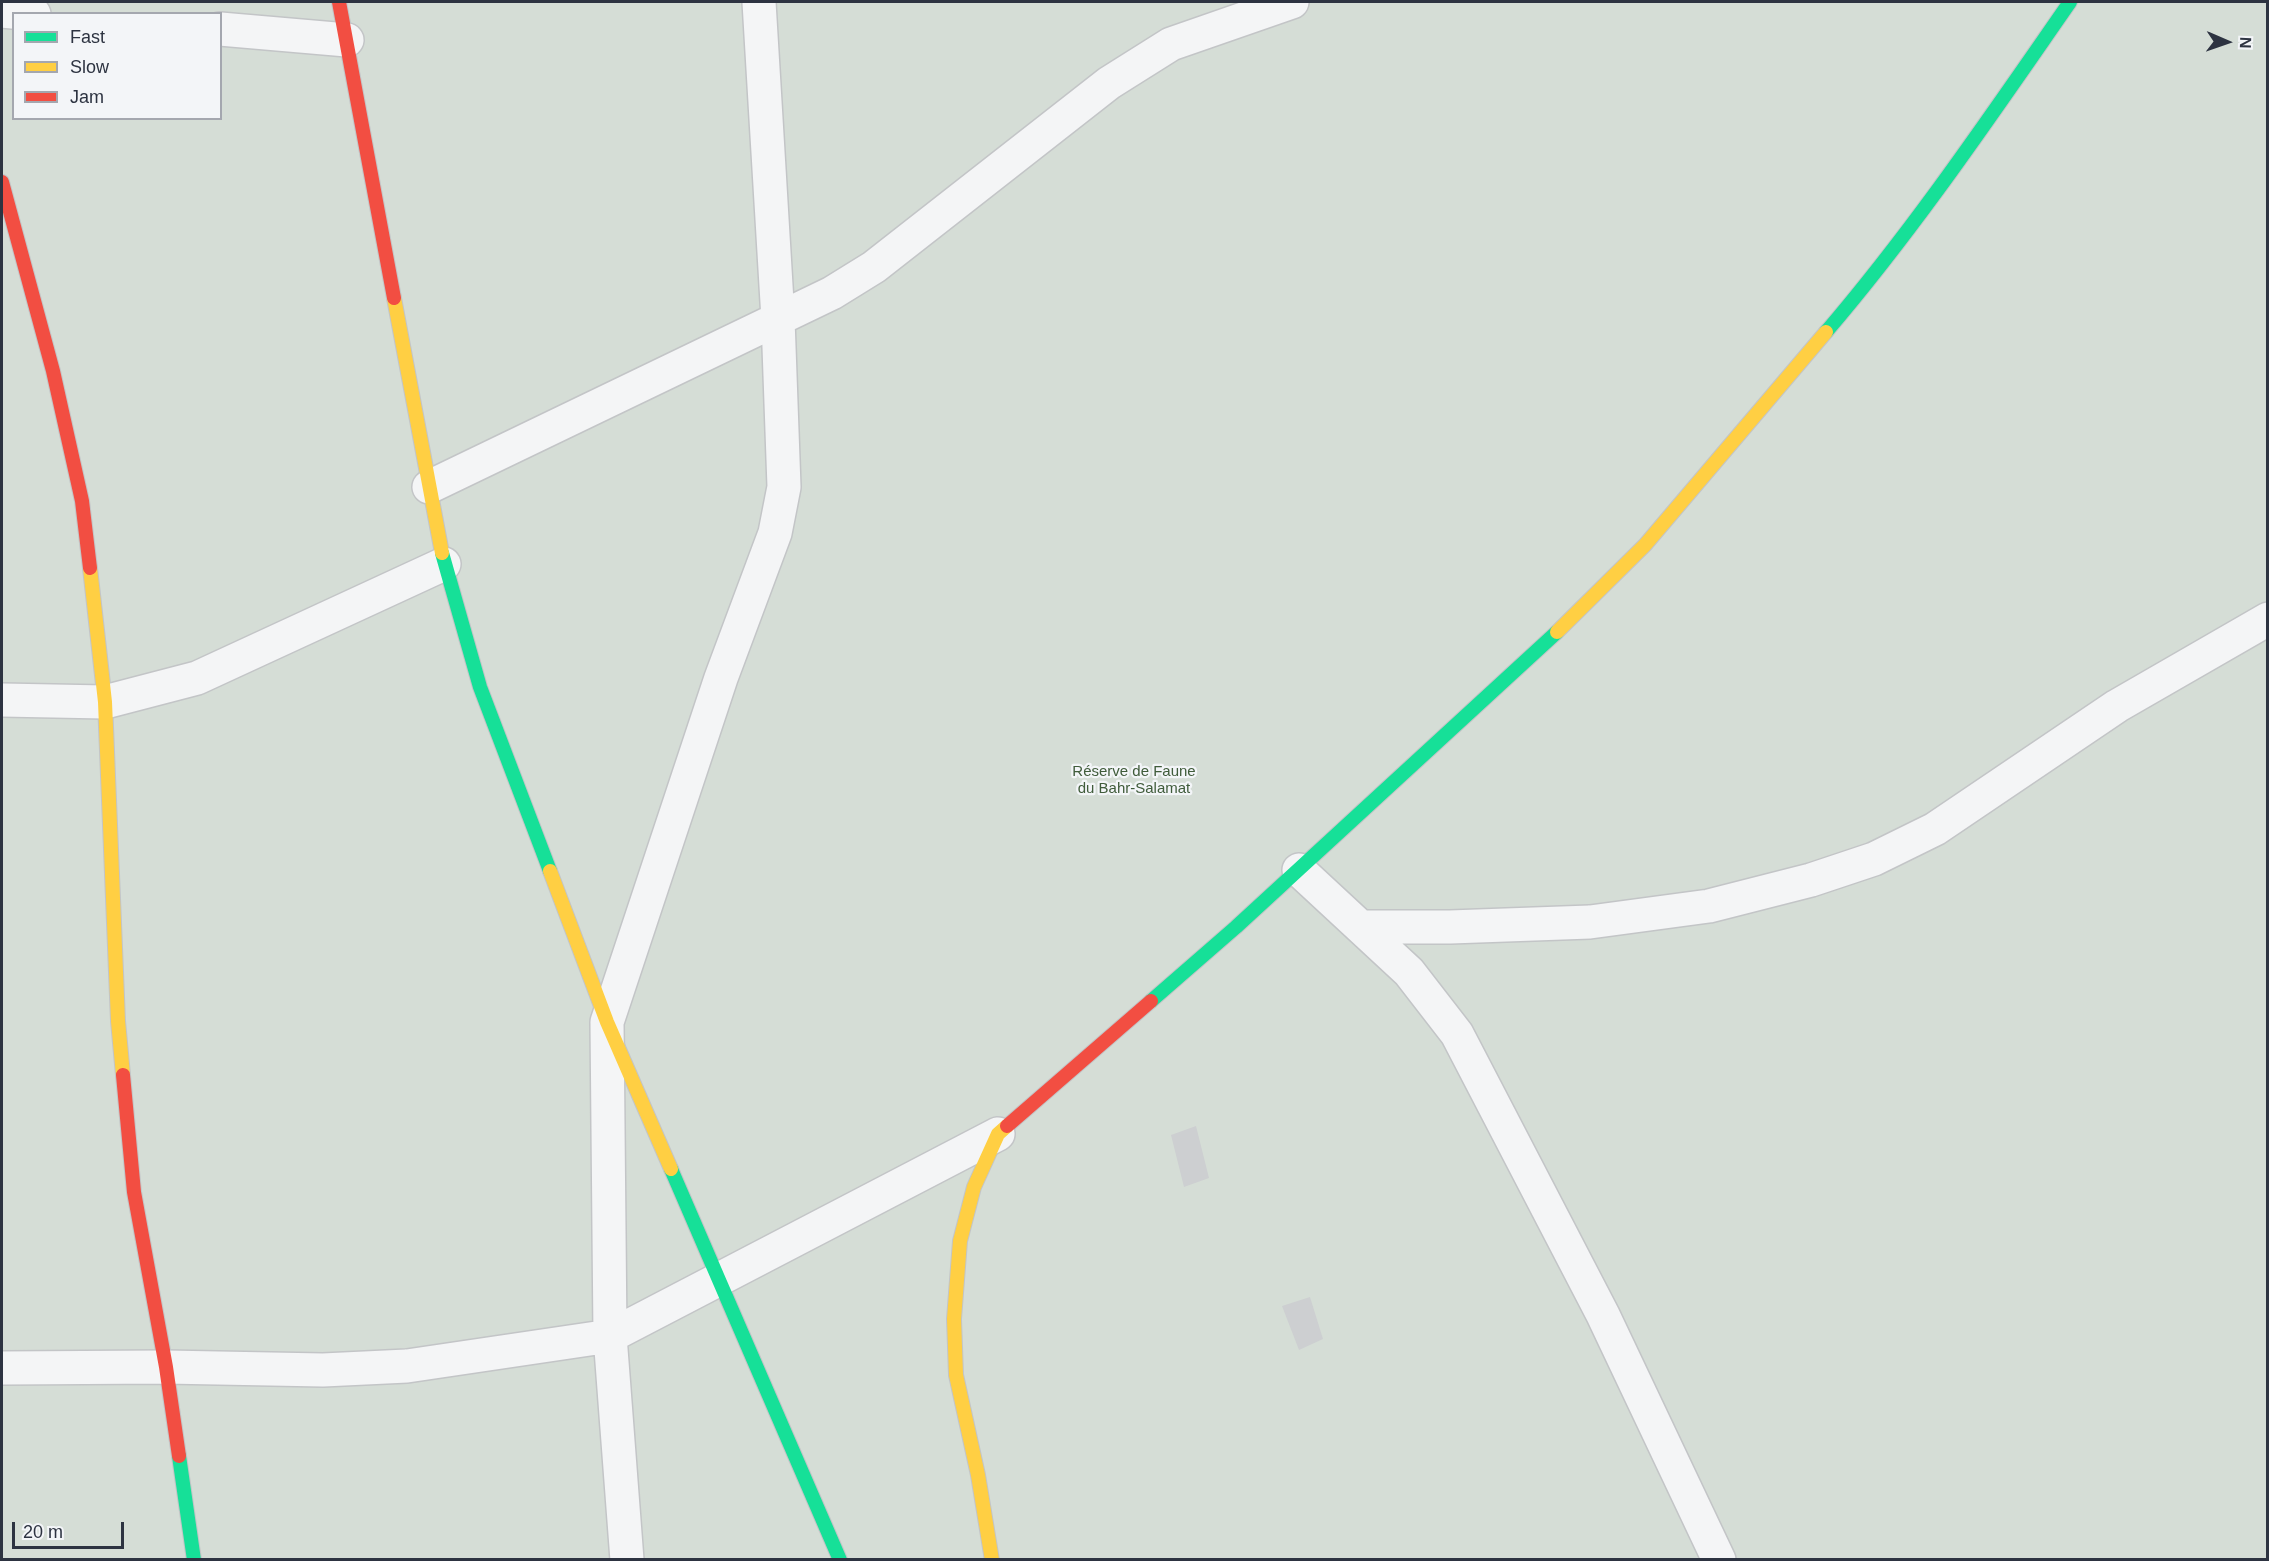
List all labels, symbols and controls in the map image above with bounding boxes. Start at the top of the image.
legend [12,12,222,120]
north arrow [2197,12,2257,72]
text: Fast [70,27,105,47]
text: N [2237,37,2254,49]
text: Slow [70,57,109,77]
text: Jam [70,87,104,107]
park label: Réserve de Faune du Bahr-Salamat [1072,763,1196,798]
scale bar [15,1510,128,1548]
text: 20 m [23,1522,63,1542]

